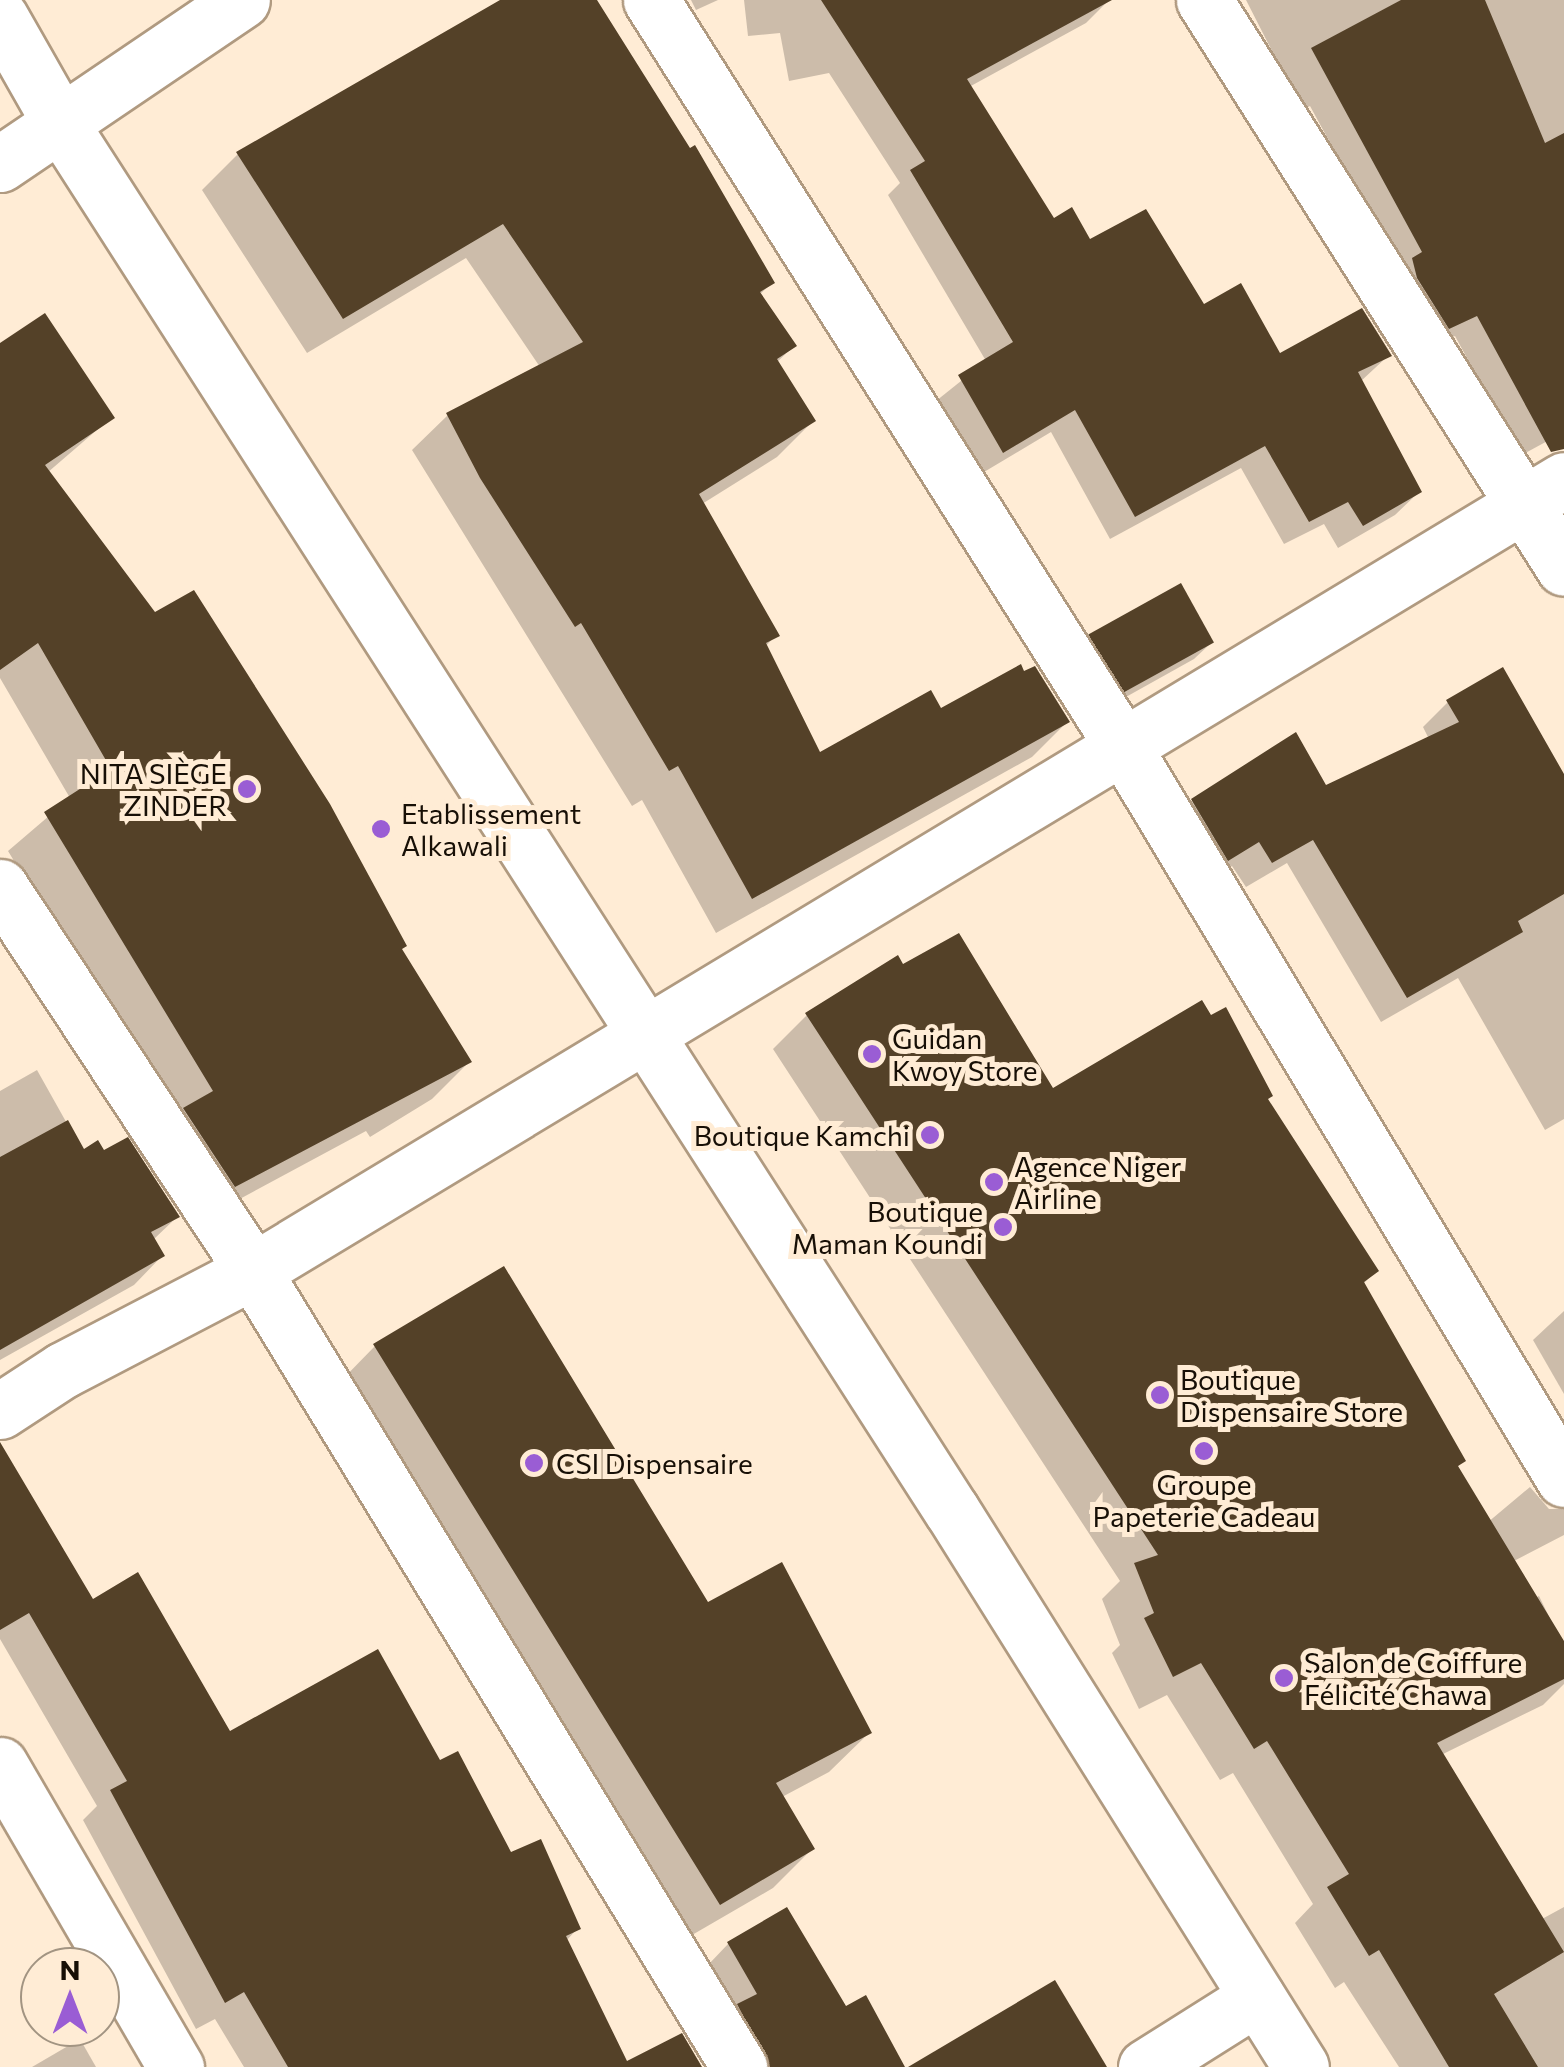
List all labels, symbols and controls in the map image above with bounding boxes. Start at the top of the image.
place label: NITA SIÈGE ZINDER [80,756,227,822]
marker: NITA SIÈGE ZINDER [236,778,258,800]
place label: Etablissement Alkawali [401,796,581,862]
marker: Etablissement Alkawali [370,818,392,840]
place label: Guidan Kwoy Store [892,1021,1037,1087]
marker: Guidan Kwoy Store [861,1043,883,1065]
place label: Boutique Kamchi [694,1118,910,1152]
marker: Boutique Kamchi [919,1124,941,1146]
place label: Agence Niger Airline [1014,1149,1182,1215]
marker: Agence Niger Airline [983,1171,1005,1193]
place label: Boutique Maman Koundi [792,1194,983,1260]
marker: Boutique Maman Koundi [992,1216,1014,1238]
place label: Boutique Dispensaire Store [1180,1362,1403,1428]
marker: Boutique Dispensaire Store [1149,1384,1171,1406]
marker: Groupe Papeterie Cadeau [1193,1440,1215,1462]
place label: CSI Dispensaire [556,1446,753,1480]
marker: CSI Dispensaire [521,1450,547,1476]
place label: Groupe Papeterie Cadeau [1093,1467,1315,1533]
place label: Salon de Coiffure Félicité Chawa [1304,1645,1522,1711]
marker: Salon de Coiffure Félicité Chawa [1273,1667,1295,1689]
north arrow [20,1947,120,2047]
text: N [60,1952,81,1986]

